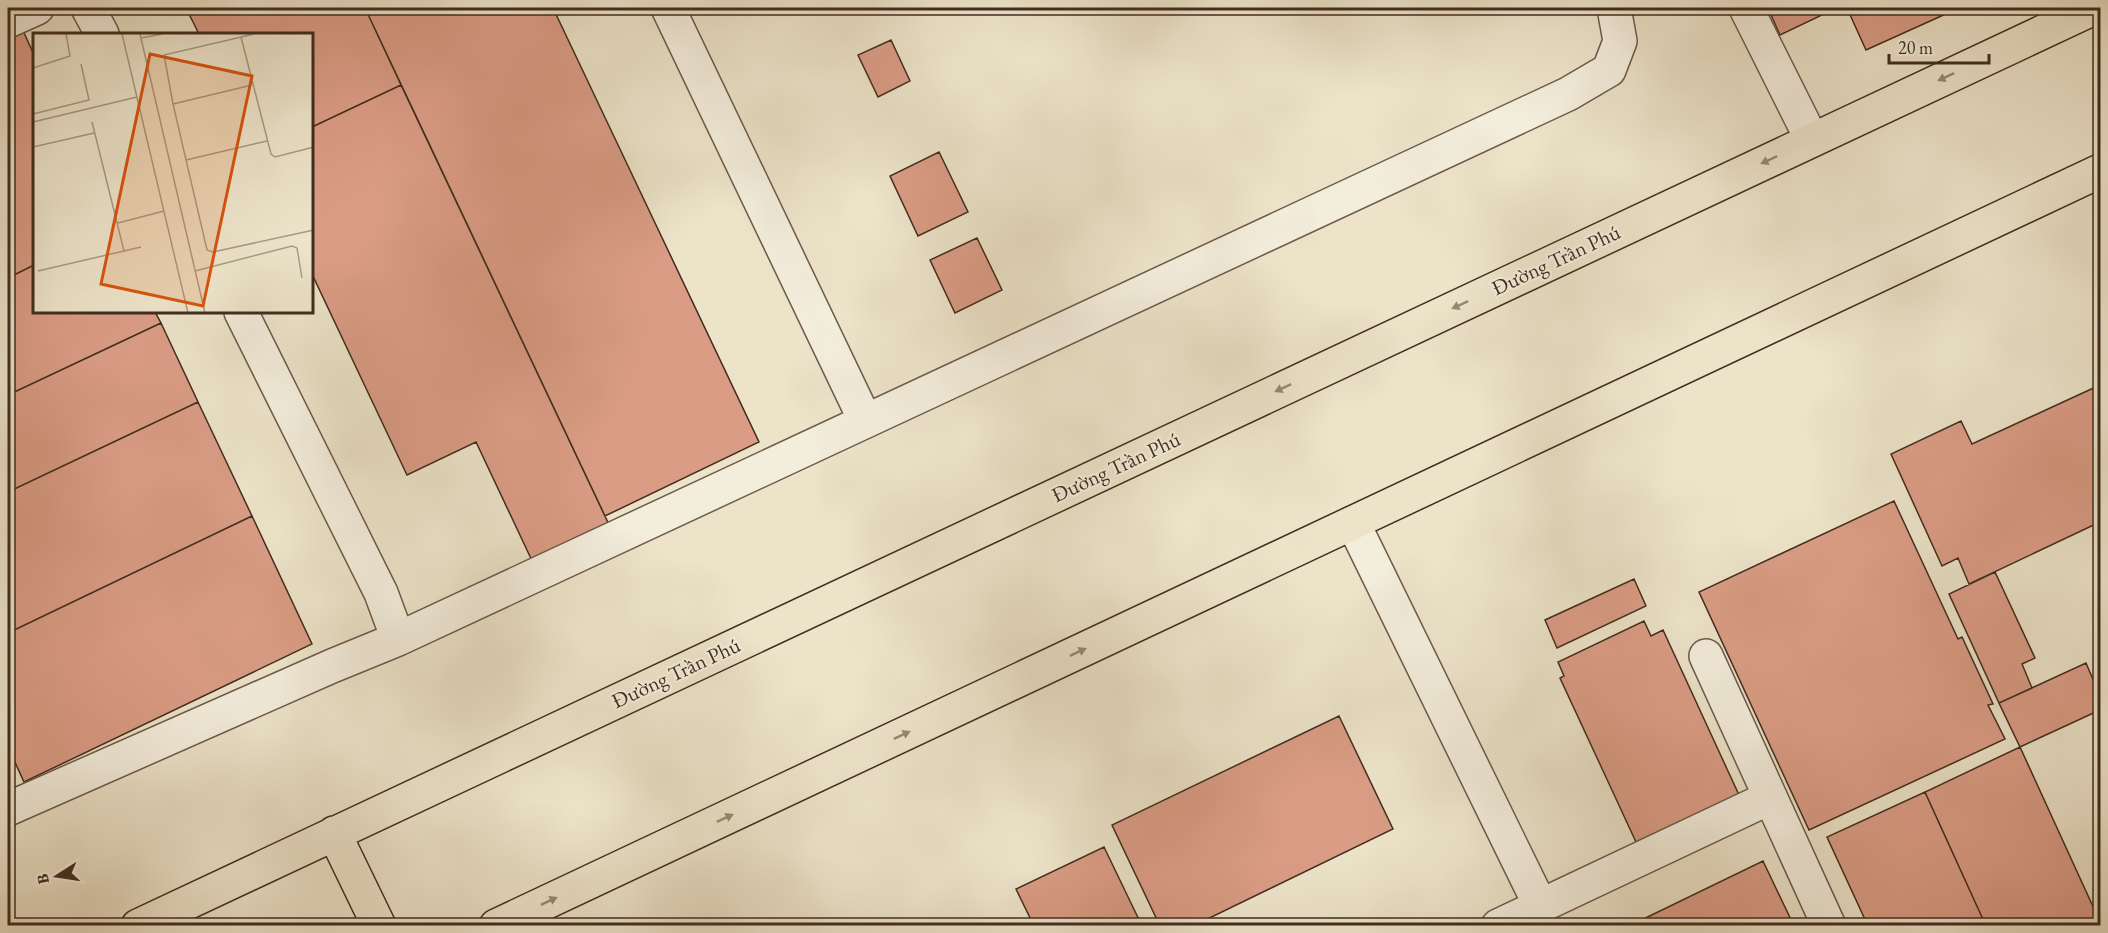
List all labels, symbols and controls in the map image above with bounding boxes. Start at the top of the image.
scale bar [1889,27,1990,65]
inset map [33,33,314,314]
text: 20 m [1898,36,1933,59]
one-way arrow [1937,73,1954,82]
one-way arrow [1760,155,1778,165]
street label: Đường Trần Phú [1487,218,1624,301]
one-way arrow [1451,301,1468,310]
one-way arrow [1275,384,1292,393]
street label: Đường Trần Phú [1047,425,1184,508]
street label: Đường Trần Phú [607,631,744,714]
one-way arrow [1070,647,1087,656]
one-way arrow [893,730,910,739]
one-way arrow [717,813,734,822]
north arrow [27,846,87,906]
text: B [32,872,54,886]
one-way arrow [540,896,557,905]

